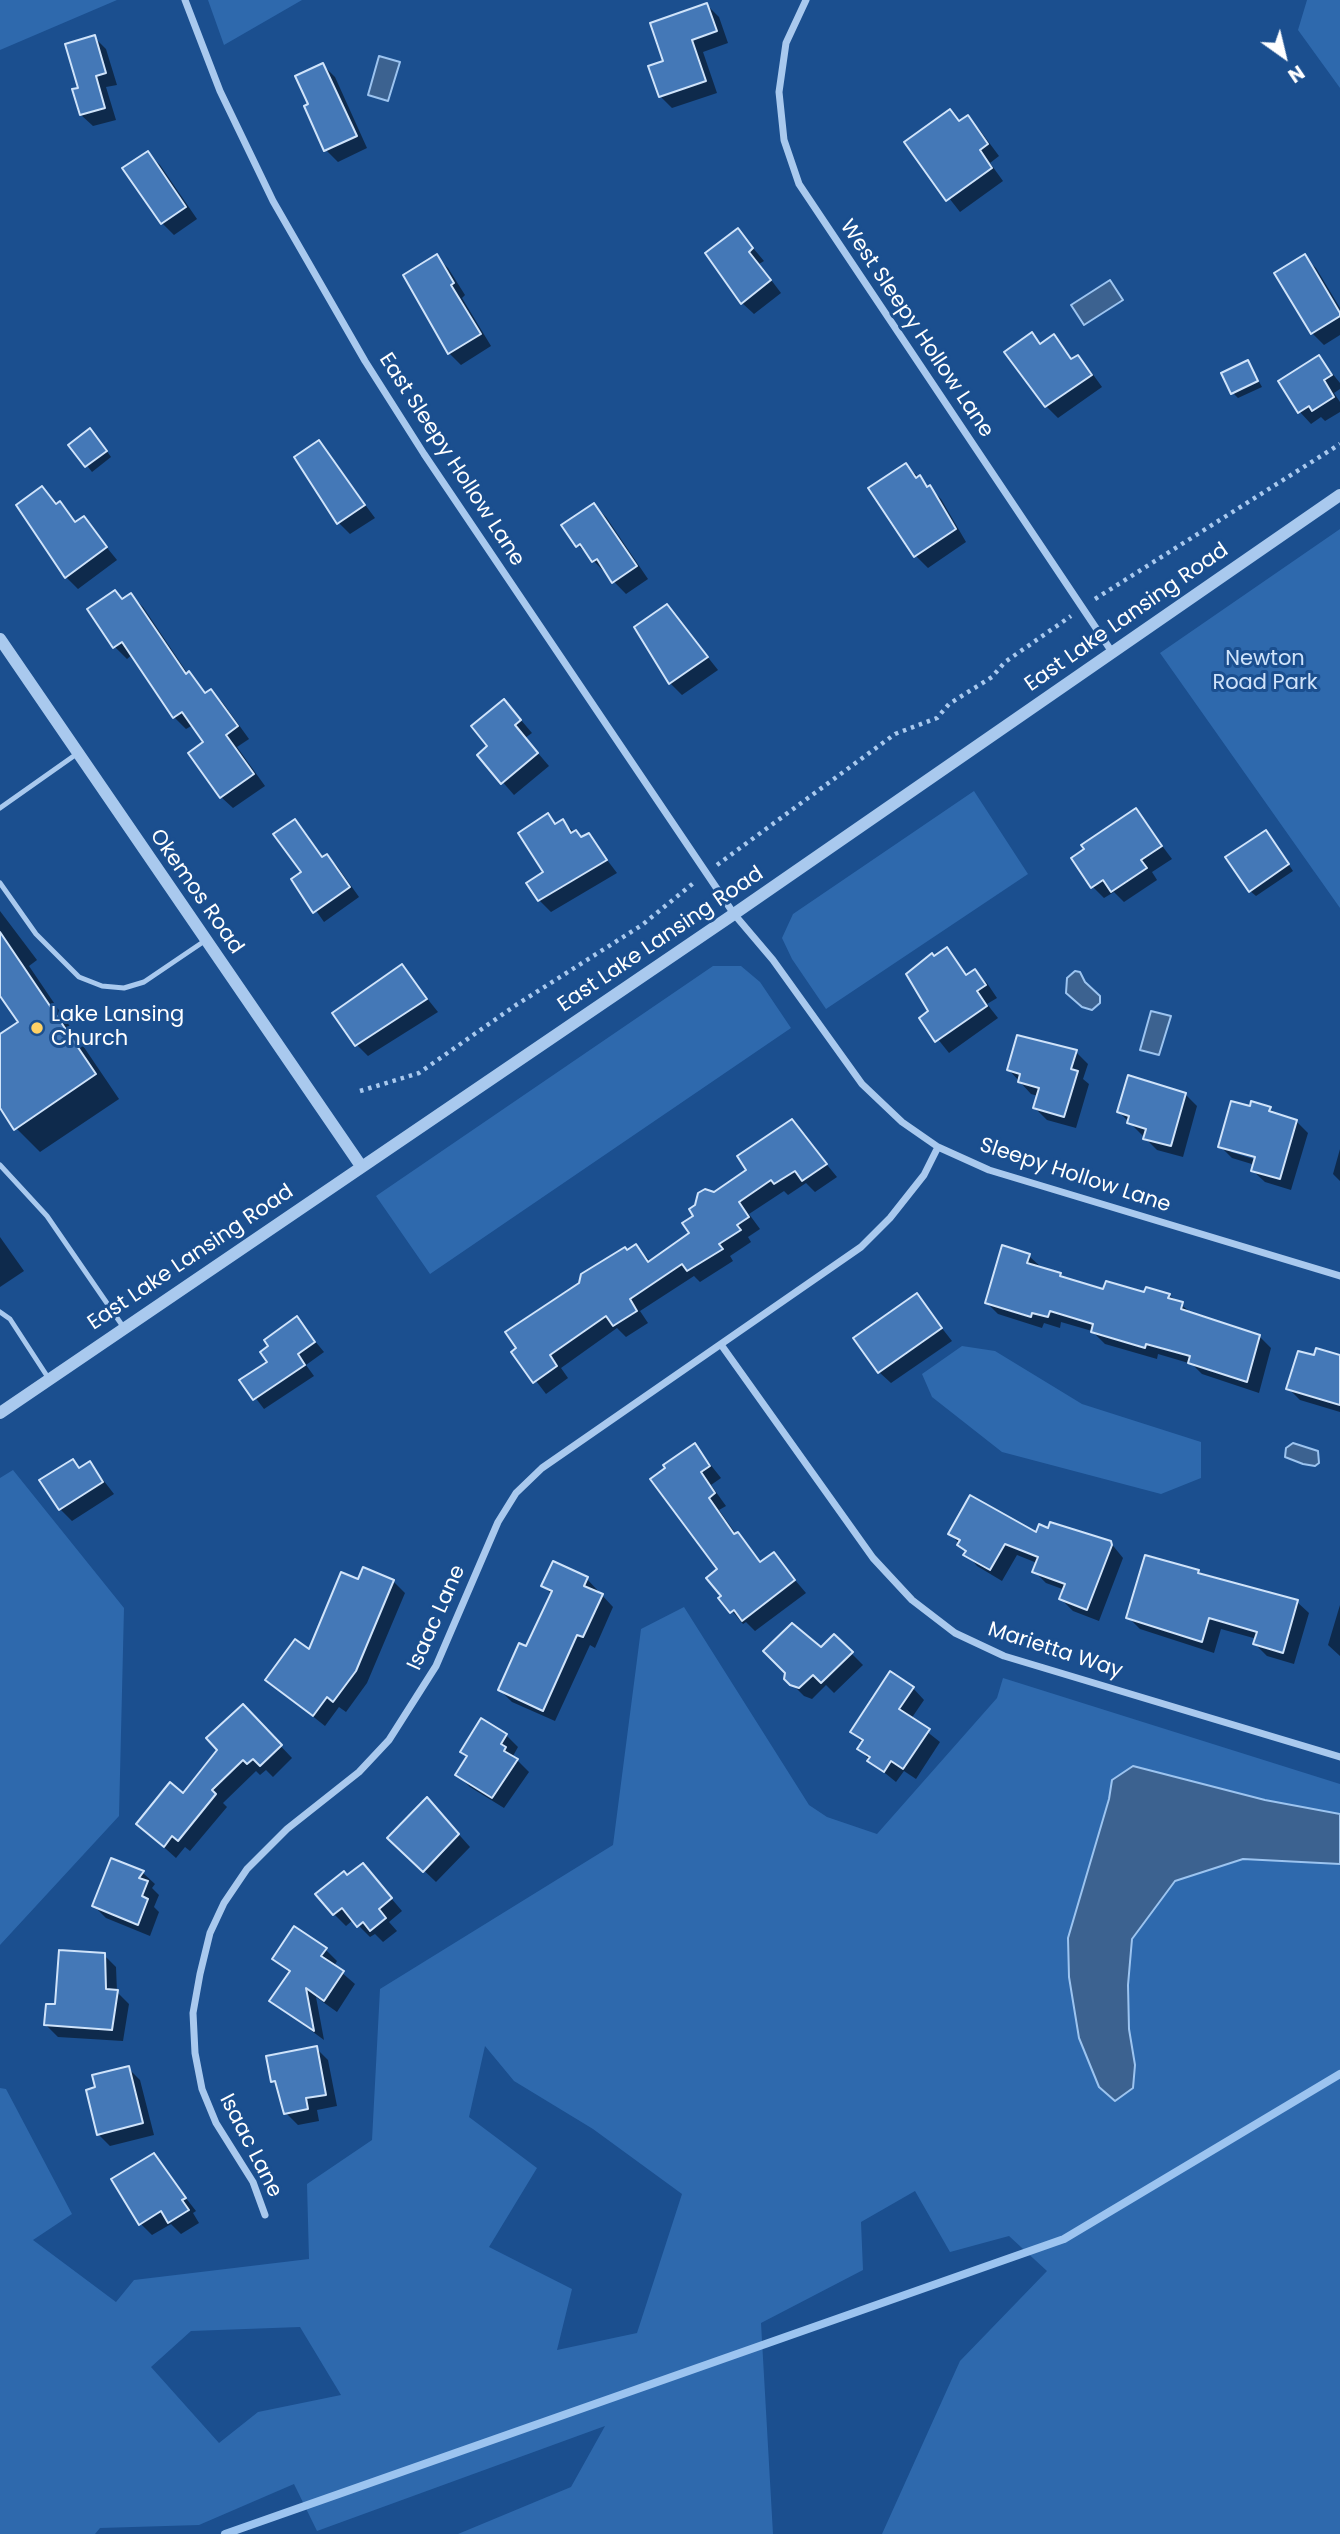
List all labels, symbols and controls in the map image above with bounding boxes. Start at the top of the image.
north arrow [1249,21,1319,91]
text: N [1283,59,1310,89]
street label: West Sleepy Hollow Lane [834,215,998,443]
street label: East Sleepy Hollow Lane [373,349,529,571]
street label: East Lake Lansing Road [1020,538,1234,698]
park label: Newton Road Park [1212,647,1318,697]
street label: Okemos Road [144,825,248,959]
street label: East Lake Lansing Road [553,862,769,1018]
place label: Lake Lansing Church [51,1003,184,1053]
marker: Lake Lansing Church [29,1020,45,1036]
street label: Sleepy Hollow Lane [976,1133,1174,1219]
street label: East Lake Lansing Road [83,1180,299,1336]
street label: Isaac Lane [403,1561,471,1675]
street label: Marietta Way [985,1617,1125,1685]
street label: Isaac Lane [213,2090,287,2202]

